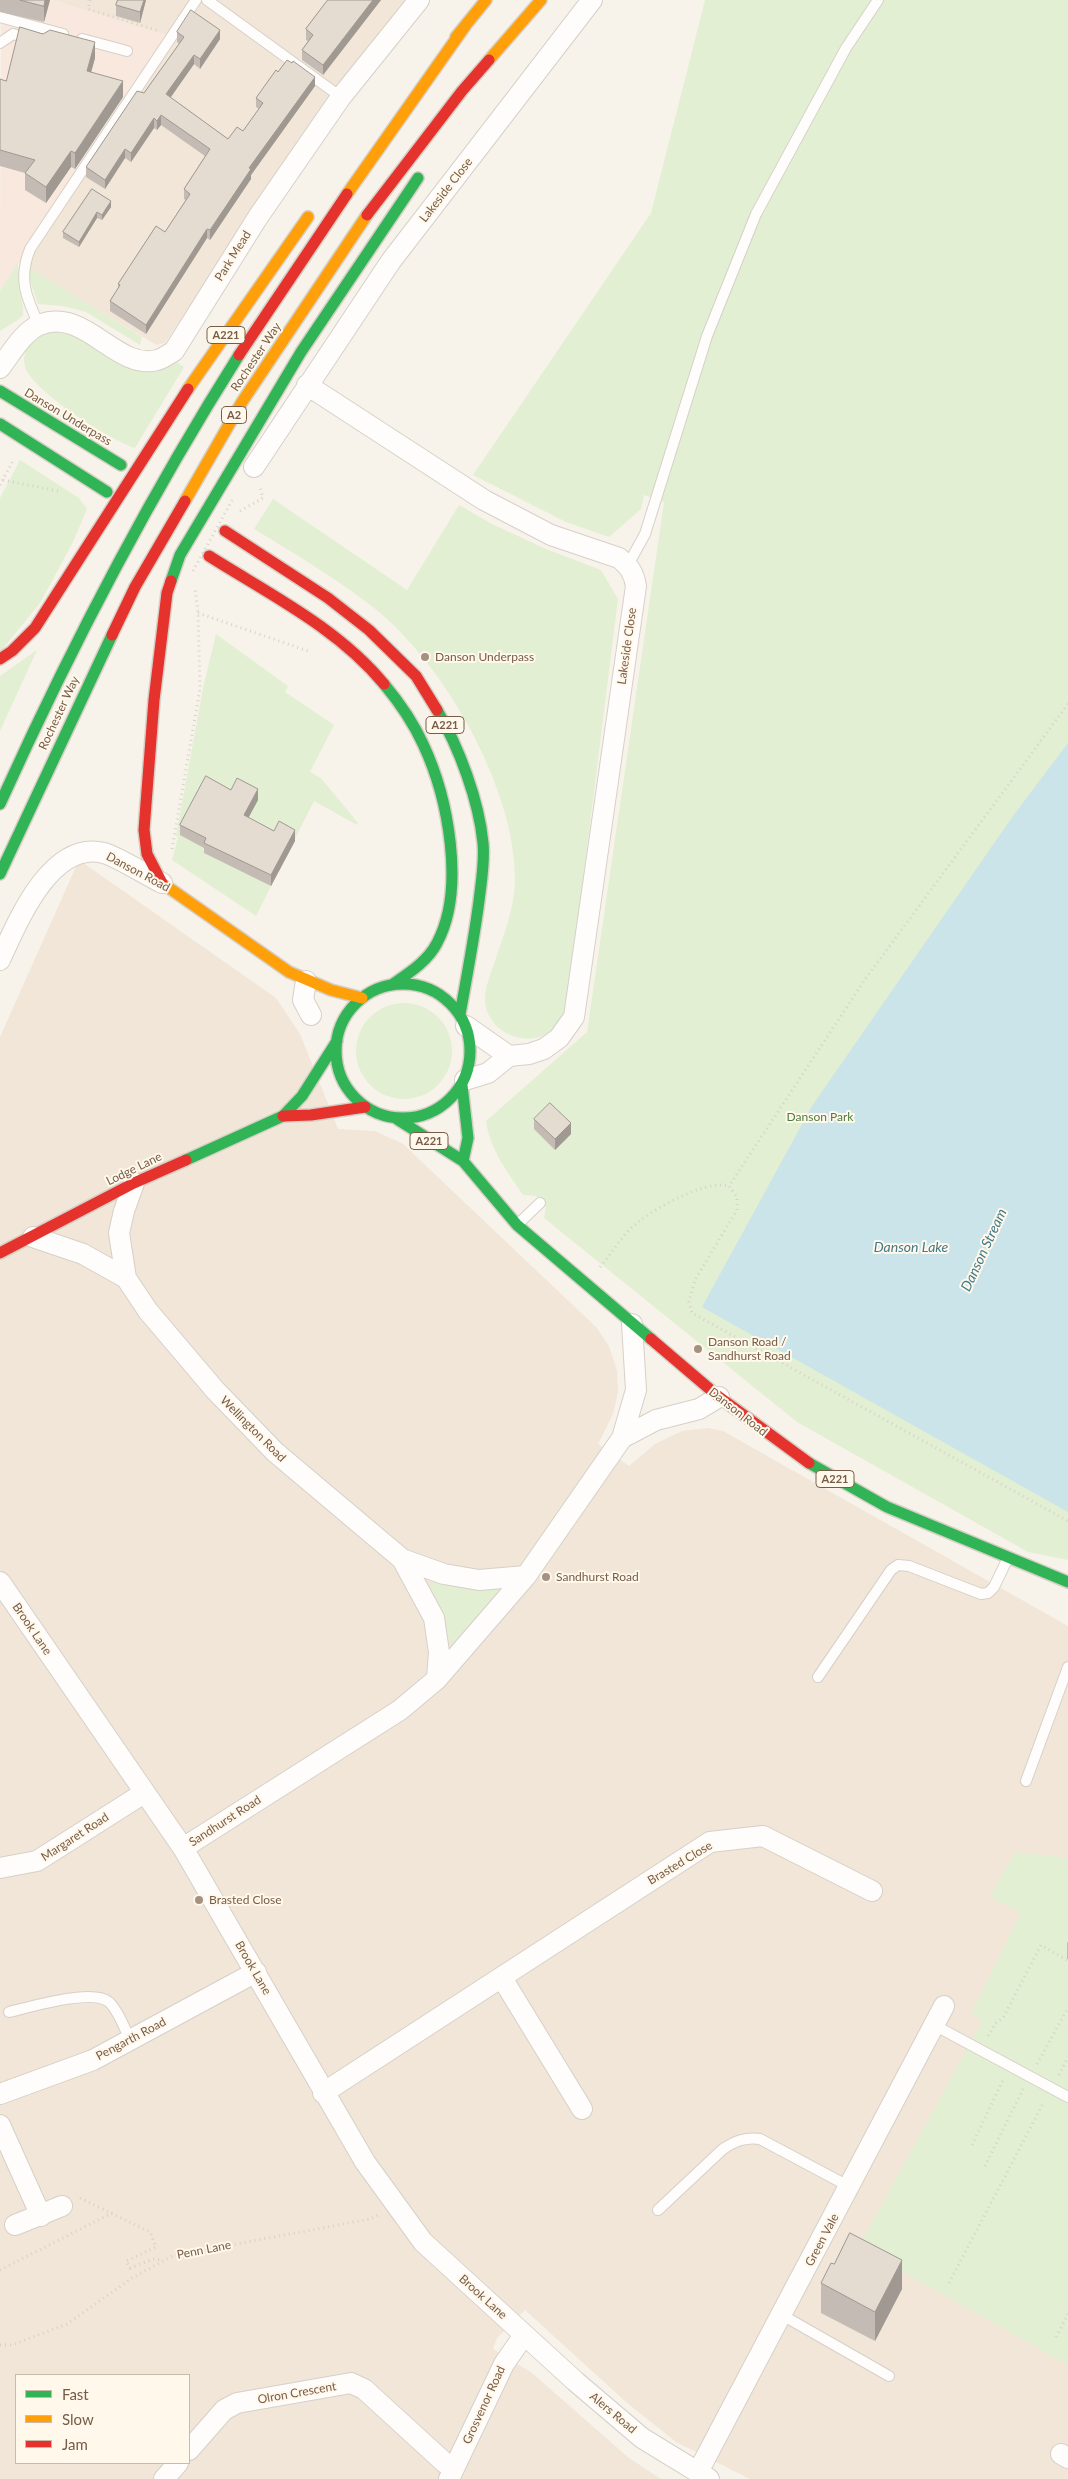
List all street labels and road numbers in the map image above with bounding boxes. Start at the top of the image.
street label: Lakeside Close [416,155,476,225]
street label: Park Mead [212,228,254,284]
street label: Rochester Way [228,320,284,394]
road number: A221 [207,326,245,344]
street label: Danson Underpass [22,385,114,449]
road number: A2 [222,406,246,424]
street label: Lakeside Close [614,607,640,685]
street label: Rochester Way [36,674,82,752]
road number: A221 [426,716,464,734]
street label: Danson Road [104,849,172,895]
road number: A221 [410,1132,448,1150]
street label: Lodge Lane [104,1149,164,1189]
street label: Danson Road [706,1385,770,1439]
street label: Wellington Road [217,1393,289,1465]
road number: A221 [816,1470,854,1488]
street label: Brook Lane [9,1600,55,1658]
street label: Sandhurst Road [186,1792,264,1850]
street label: Margaret Road [38,1810,112,1864]
street label: Brasted Close [645,1838,715,1888]
street label: Brook Lane [232,1939,274,1997]
street label: Pengarth Road [94,2015,168,2063]
street label: Green Vale [802,2211,842,2269]
street label: Penn Lane [176,2238,232,2262]
street label: Brook Lane [456,2272,510,2322]
street label: Grosvenor Road [460,2364,508,2446]
street label: Olron Crescent [257,2379,337,2407]
street label: Alers Road [587,2389,639,2437]

